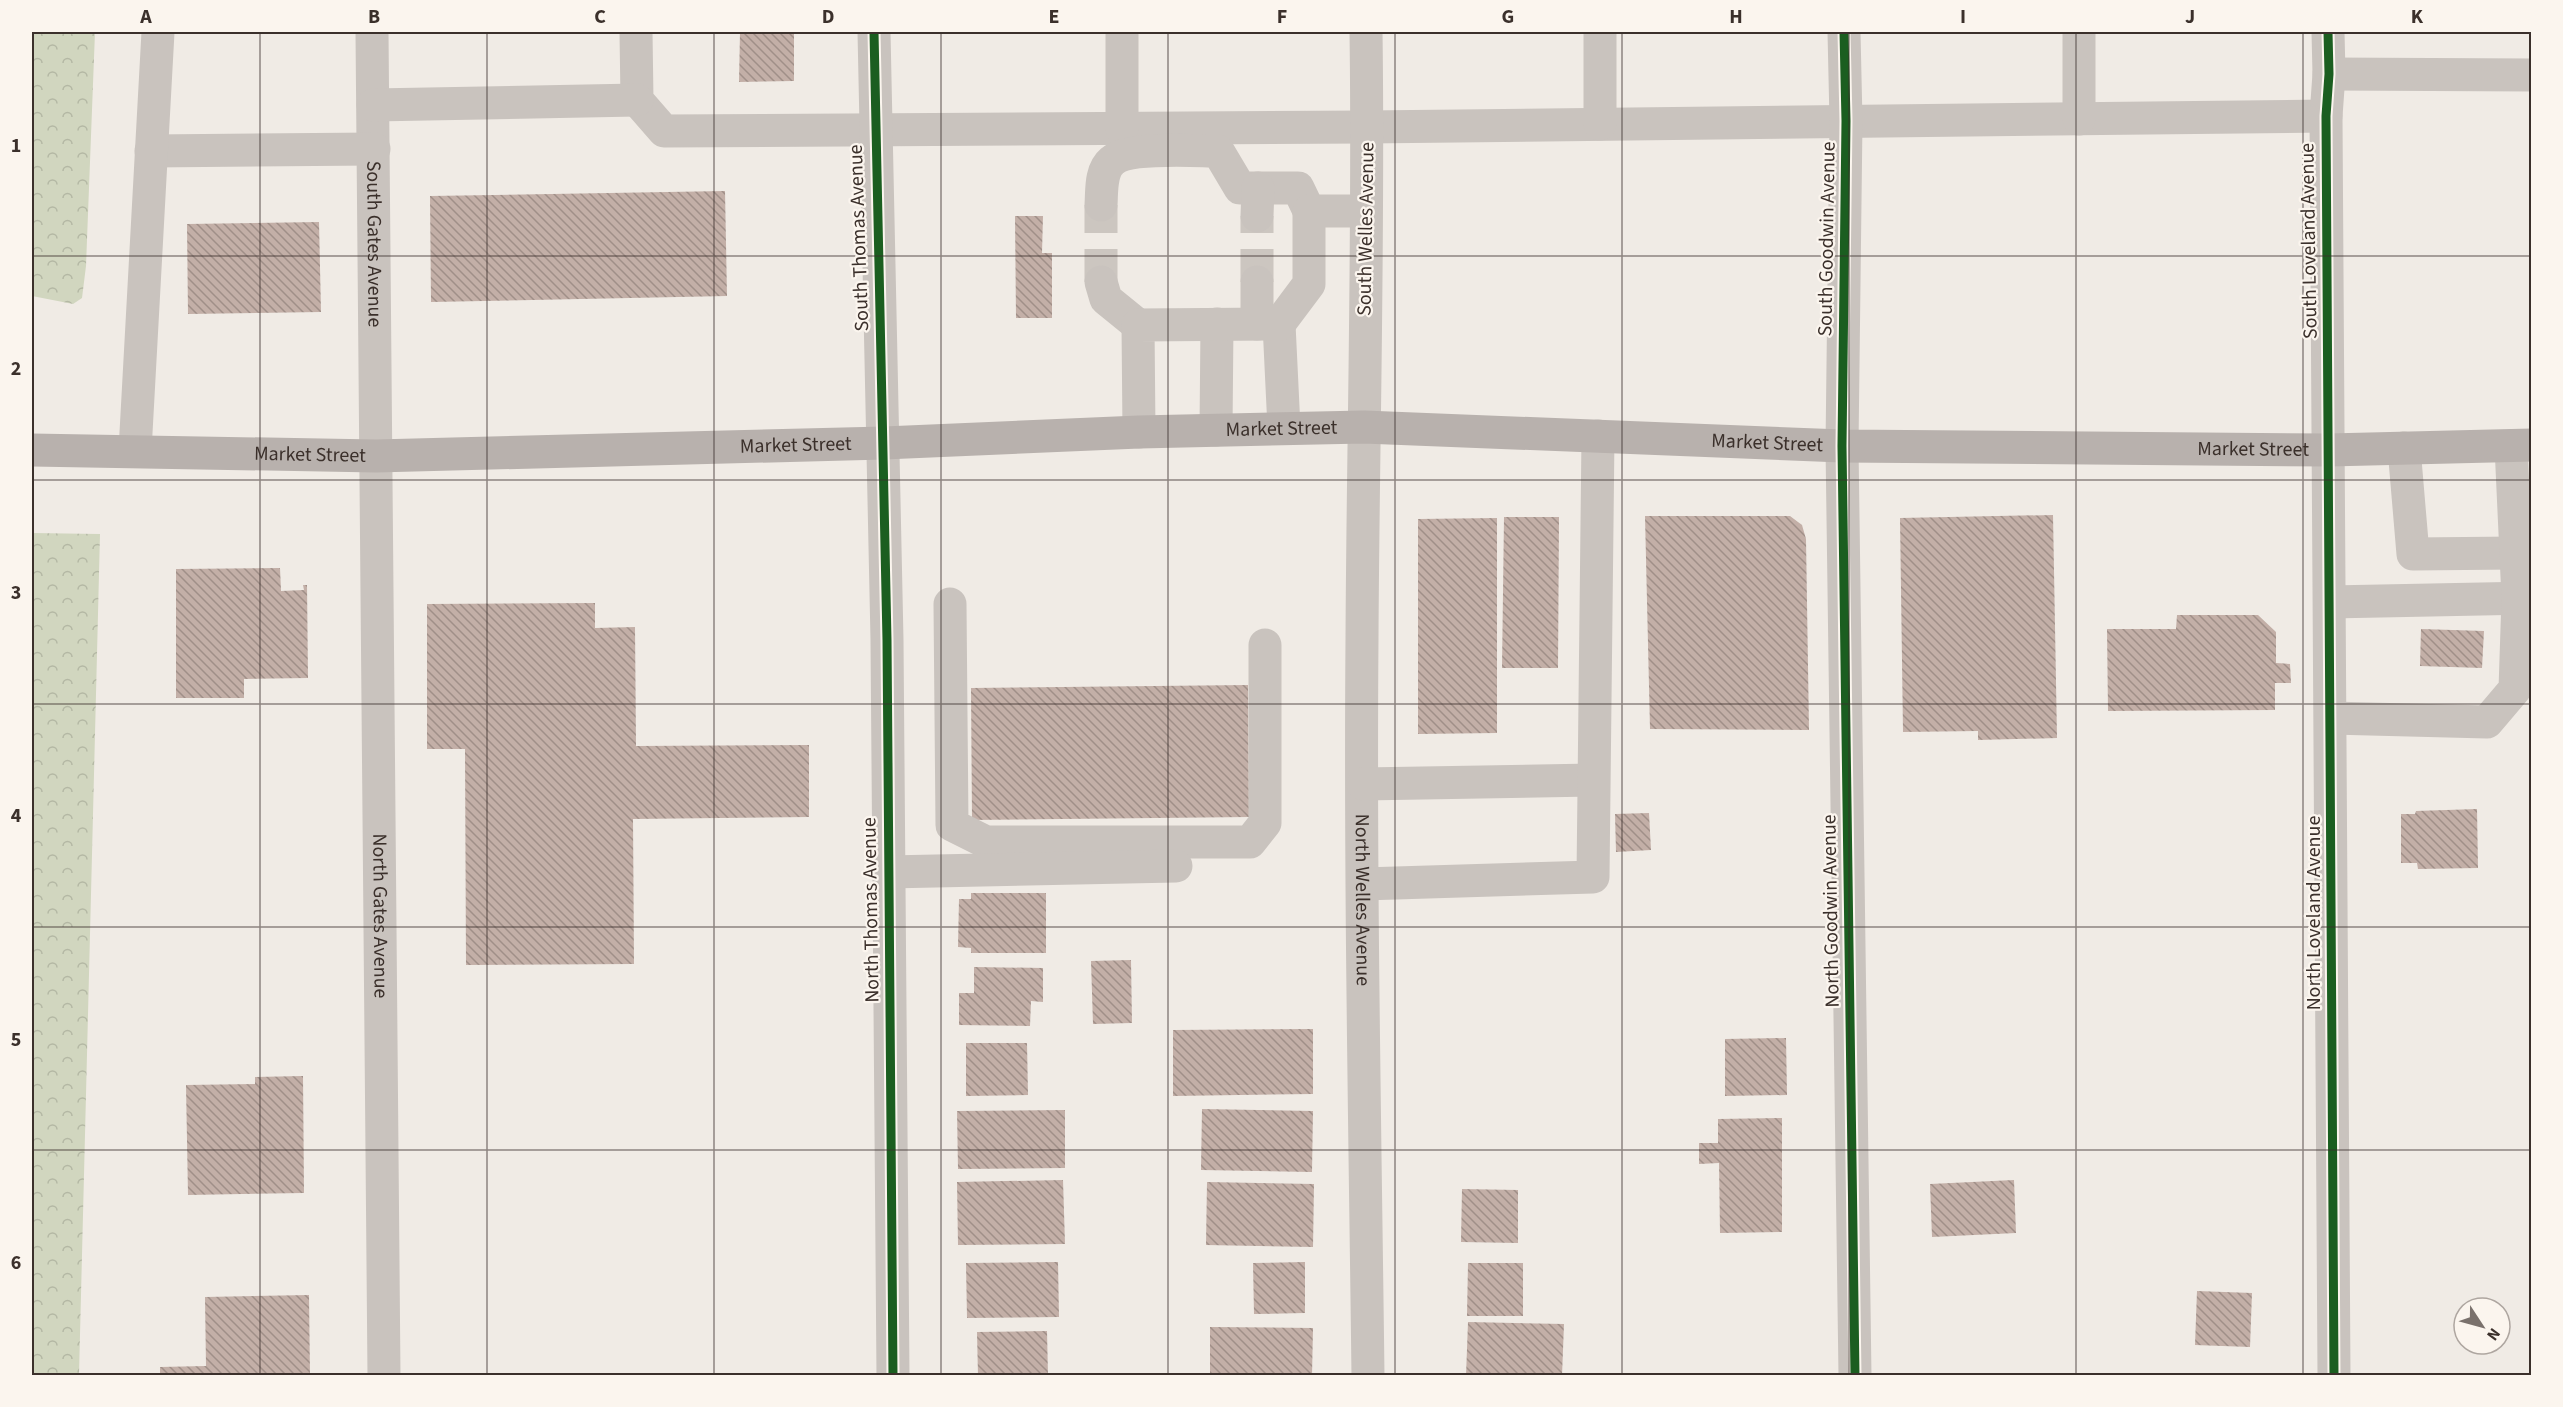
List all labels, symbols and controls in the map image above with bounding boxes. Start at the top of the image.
text: A [139,3,152,31]
text: B [368,3,380,31]
text: C [594,3,606,31]
text: D [822,3,834,31]
text: E [1049,3,1059,31]
text: F [1277,3,1287,31]
text: G [1502,3,1514,31]
text: H [1729,3,1743,31]
text: I [1960,3,1966,31]
text: J [2185,3,2195,31]
text: K [2411,3,2424,31]
text: 1 [11,132,21,160]
street label: South Goodwin Avenue [1811,141,1843,337]
street label: South Welles Avenue [1350,142,1382,316]
street label: South Loveland Avenue [2293,143,2325,339]
street label: South Thomas Avenue [842,144,876,332]
street label: South Gates Avenue [359,161,389,328]
text: 2 [11,355,21,383]
street label: Market Street [1225,414,1338,444]
street label: Market Street [1711,427,1824,459]
street label: Market Street [740,430,852,461]
street label: Market Street [2197,435,2309,464]
street label: Market Street [254,440,366,470]
text: 3 [11,579,21,607]
text: 4 [11,802,22,830]
street label: North Welles Avenue [1348,814,1377,986]
street label: North Goodwin Avenue [1815,814,1847,1008]
street label: North Loveland Avenue [2300,816,2328,1010]
street label: North Thomas Avenue [855,817,887,1003]
street label: North Gates Avenue [365,833,395,999]
text: 5 [11,1026,21,1054]
text: 6 [11,1249,21,1277]
north arrow [2452,1296,2512,1356]
text: N [2481,1323,2505,1345]

